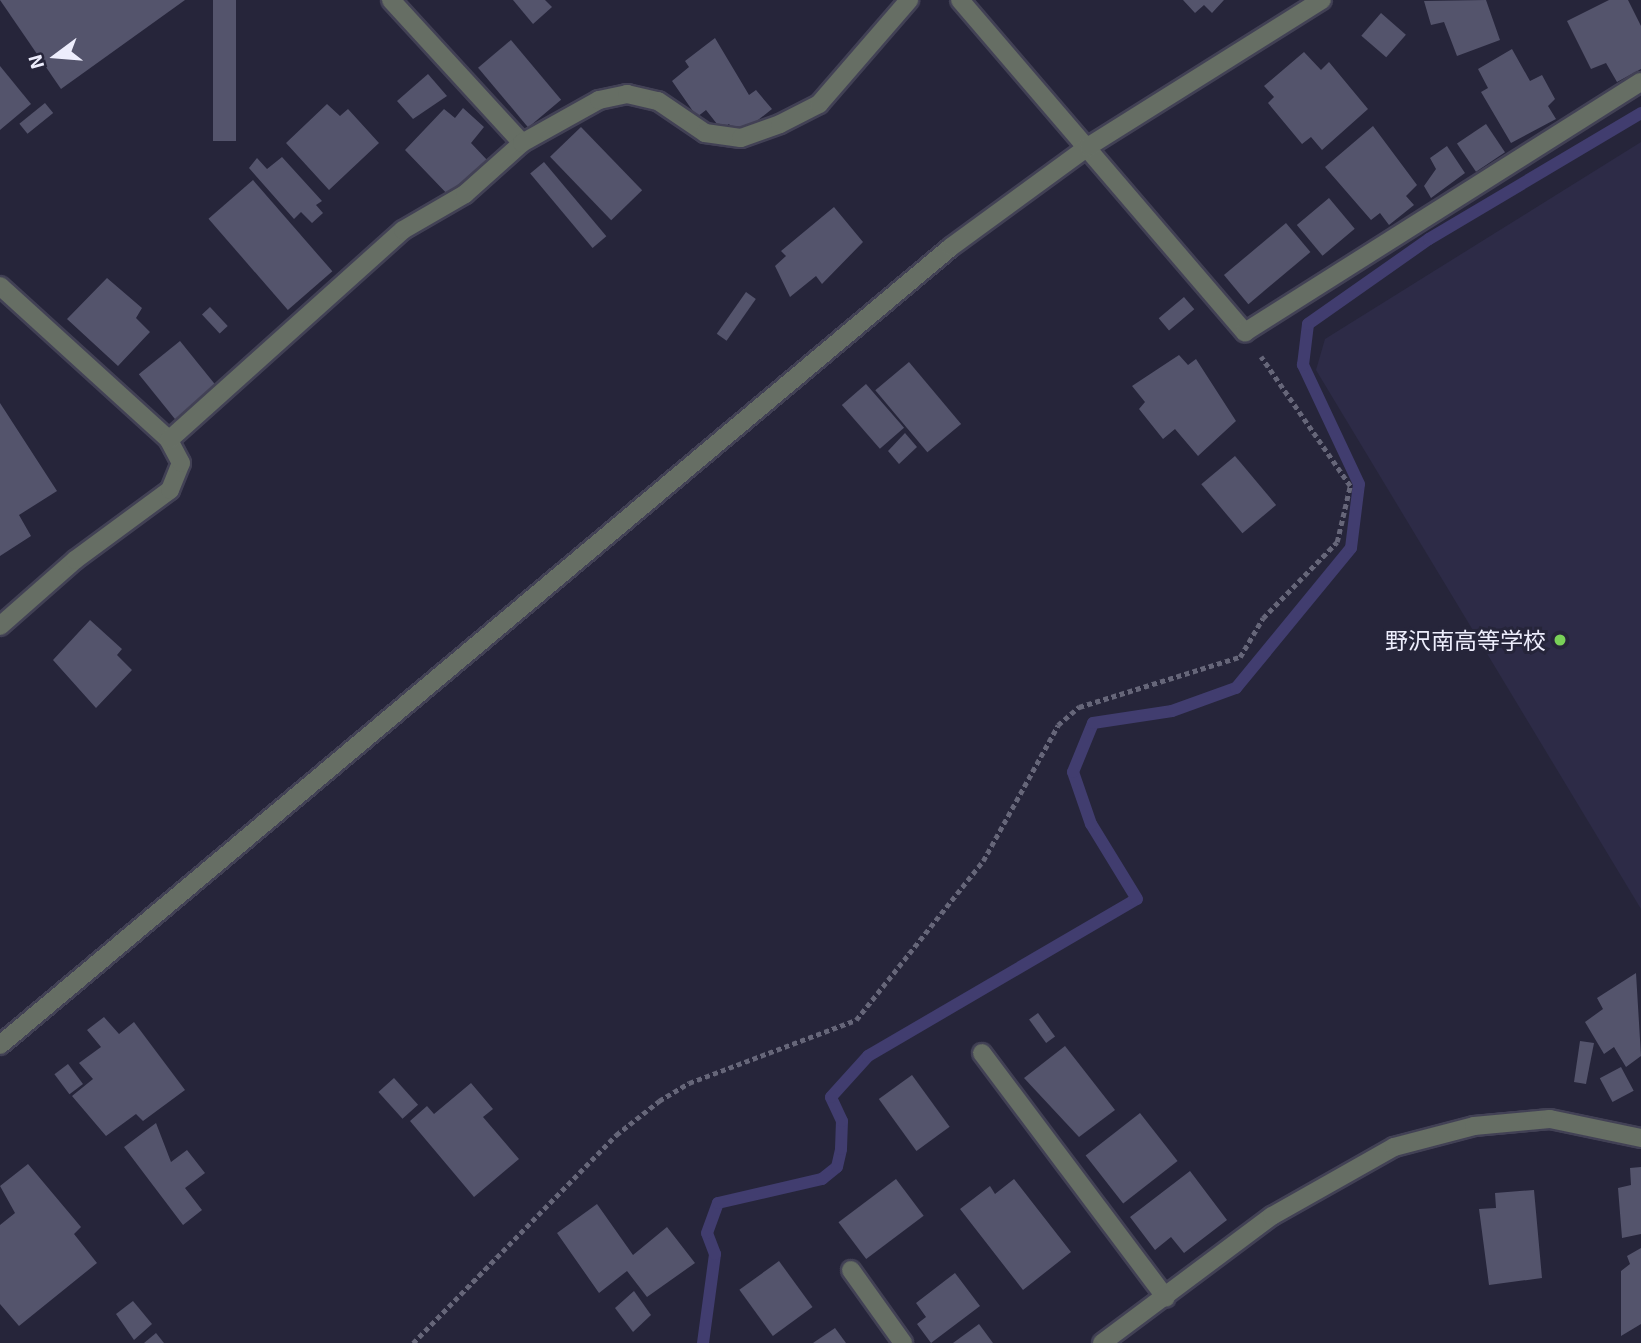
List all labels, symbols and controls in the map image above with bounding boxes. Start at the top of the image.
north arrow [21,21,91,91]
text: N [22,52,48,72]
place label: 野沢南高等学校 [1385,626,1546,654]
marker: 野沢南高等学校 [1552,632,1568,648]

